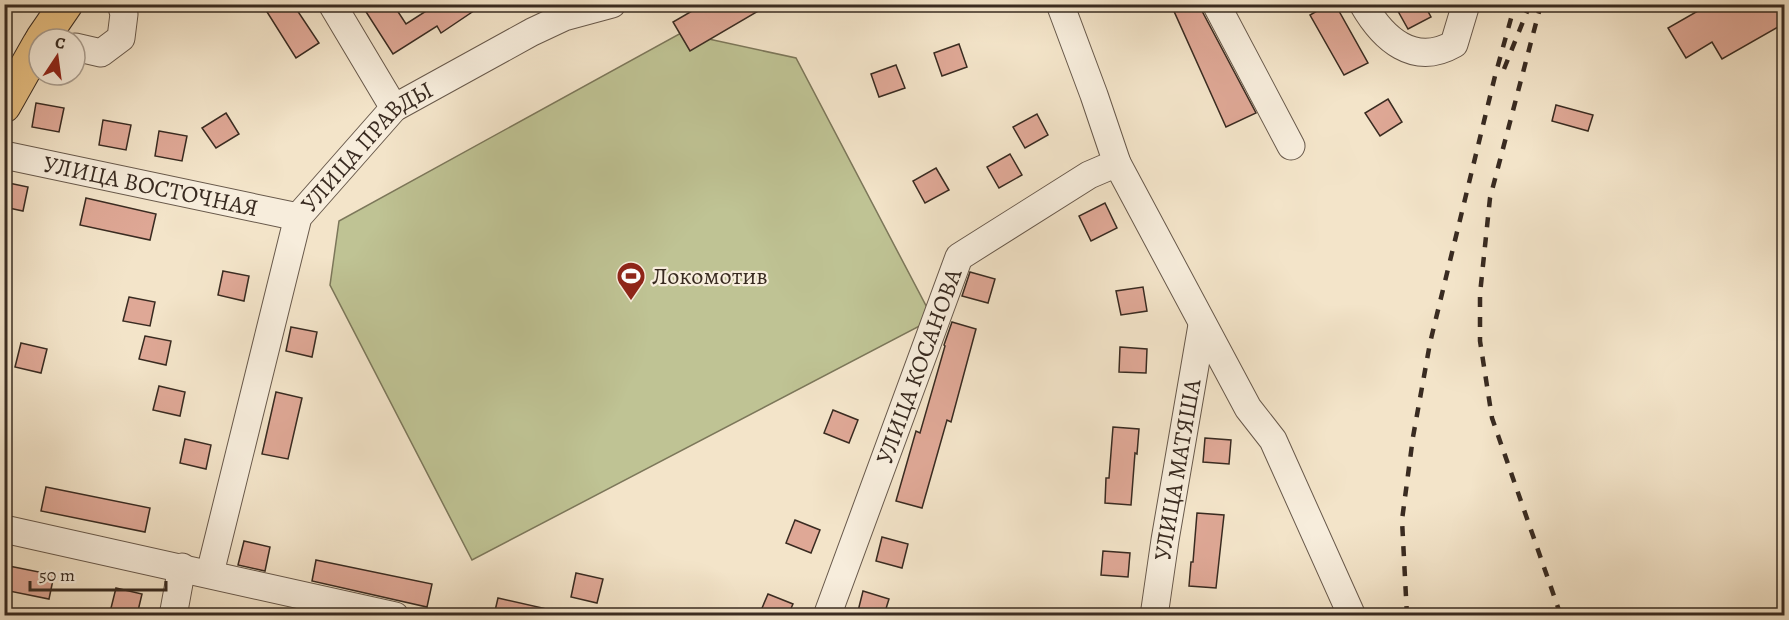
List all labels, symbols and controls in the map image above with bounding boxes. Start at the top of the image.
north arrow [27,27,87,87]
text: С [53,32,68,55]
street label: УЛИЦА ПРАВДЫ [293,74,439,219]
street label: УЛИЦА ВОСТОЧНАЯ [40,148,261,224]
sports icon: Локомотив [615,260,647,302]
place label: Локомотив [652,260,768,292]
street label: УЛИЦА КОСАНОВА [868,263,970,469]
street label: УЛИЦА МАТЯША [1146,376,1209,563]
scale bar [30,554,166,592]
text: 50 m [39,563,75,587]

